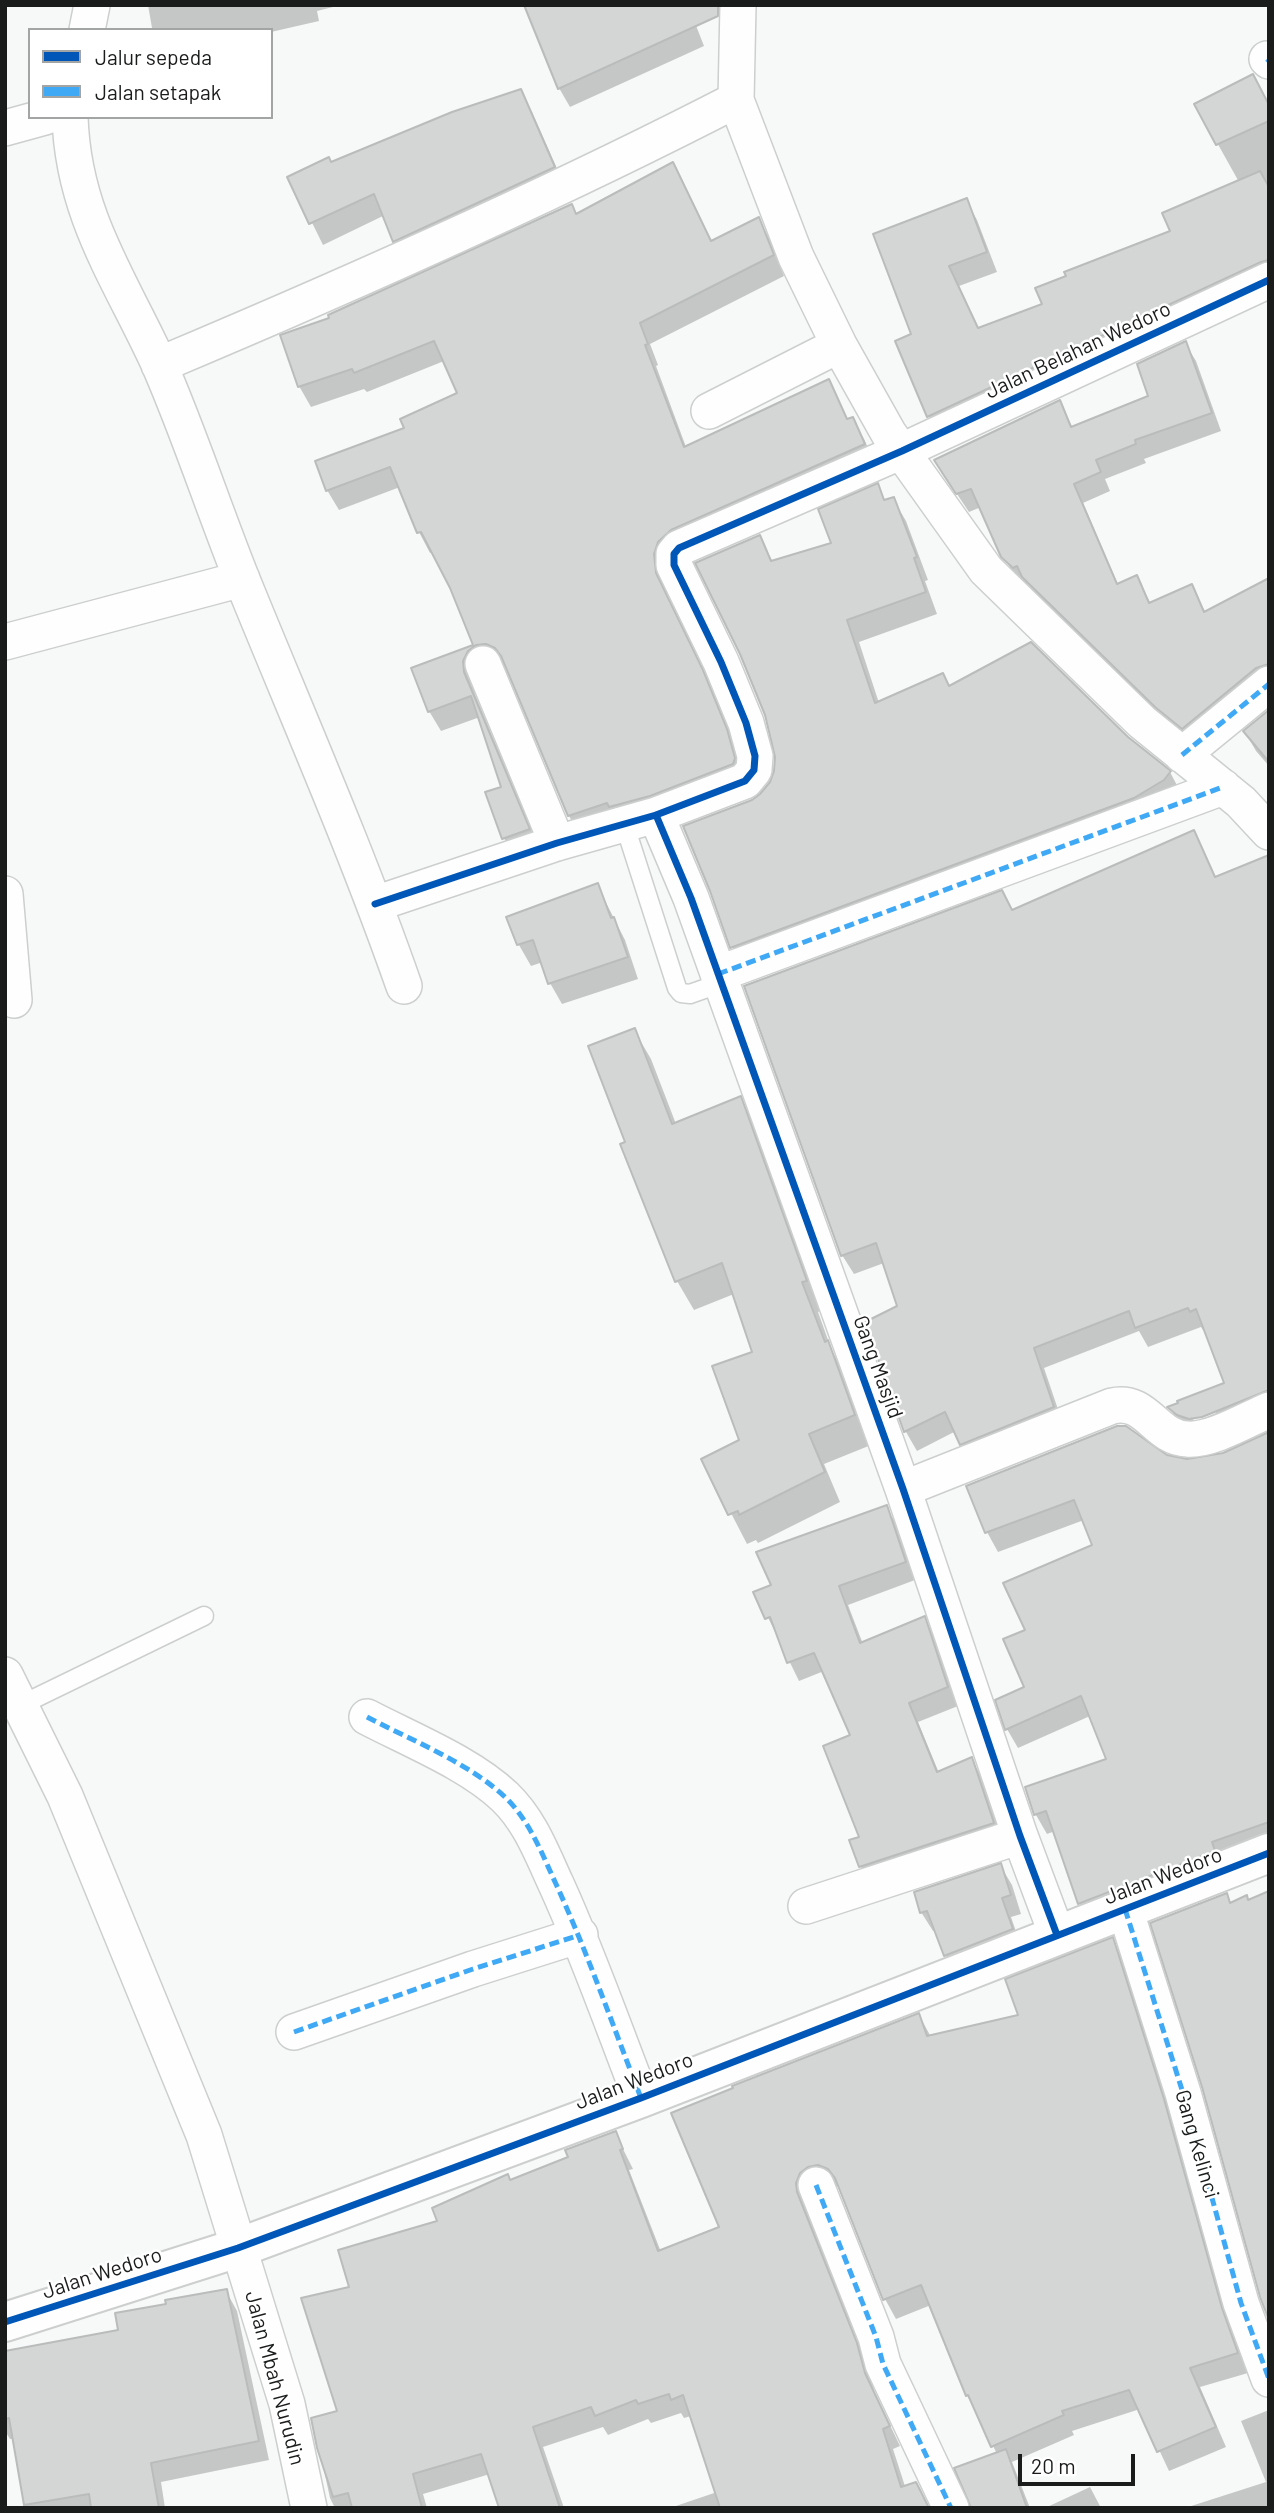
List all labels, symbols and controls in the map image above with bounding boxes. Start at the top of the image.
legend [28,28,273,119]
text: Jalur sepeda [95,44,212,69]
text: Jalan setapak [95,79,221,104]
street label: Jalan Belahan Wedoro [981,296,1175,404]
street label: Gang Masjid [848,1312,908,1422]
street label: Jalan Wedoro [1100,1842,1226,1910]
street label: Jalan Wedoro [571,2047,697,2115]
street label: Gang Kelinci [1170,2087,1224,2201]
street label: Jalan Wedoro [39,2242,165,2304]
street label: Jalan Mbah Nurudin [240,2288,310,2468]
scale bar [1022,2440,1139,2484]
text: 20 m [1031,2453,1076,2478]

